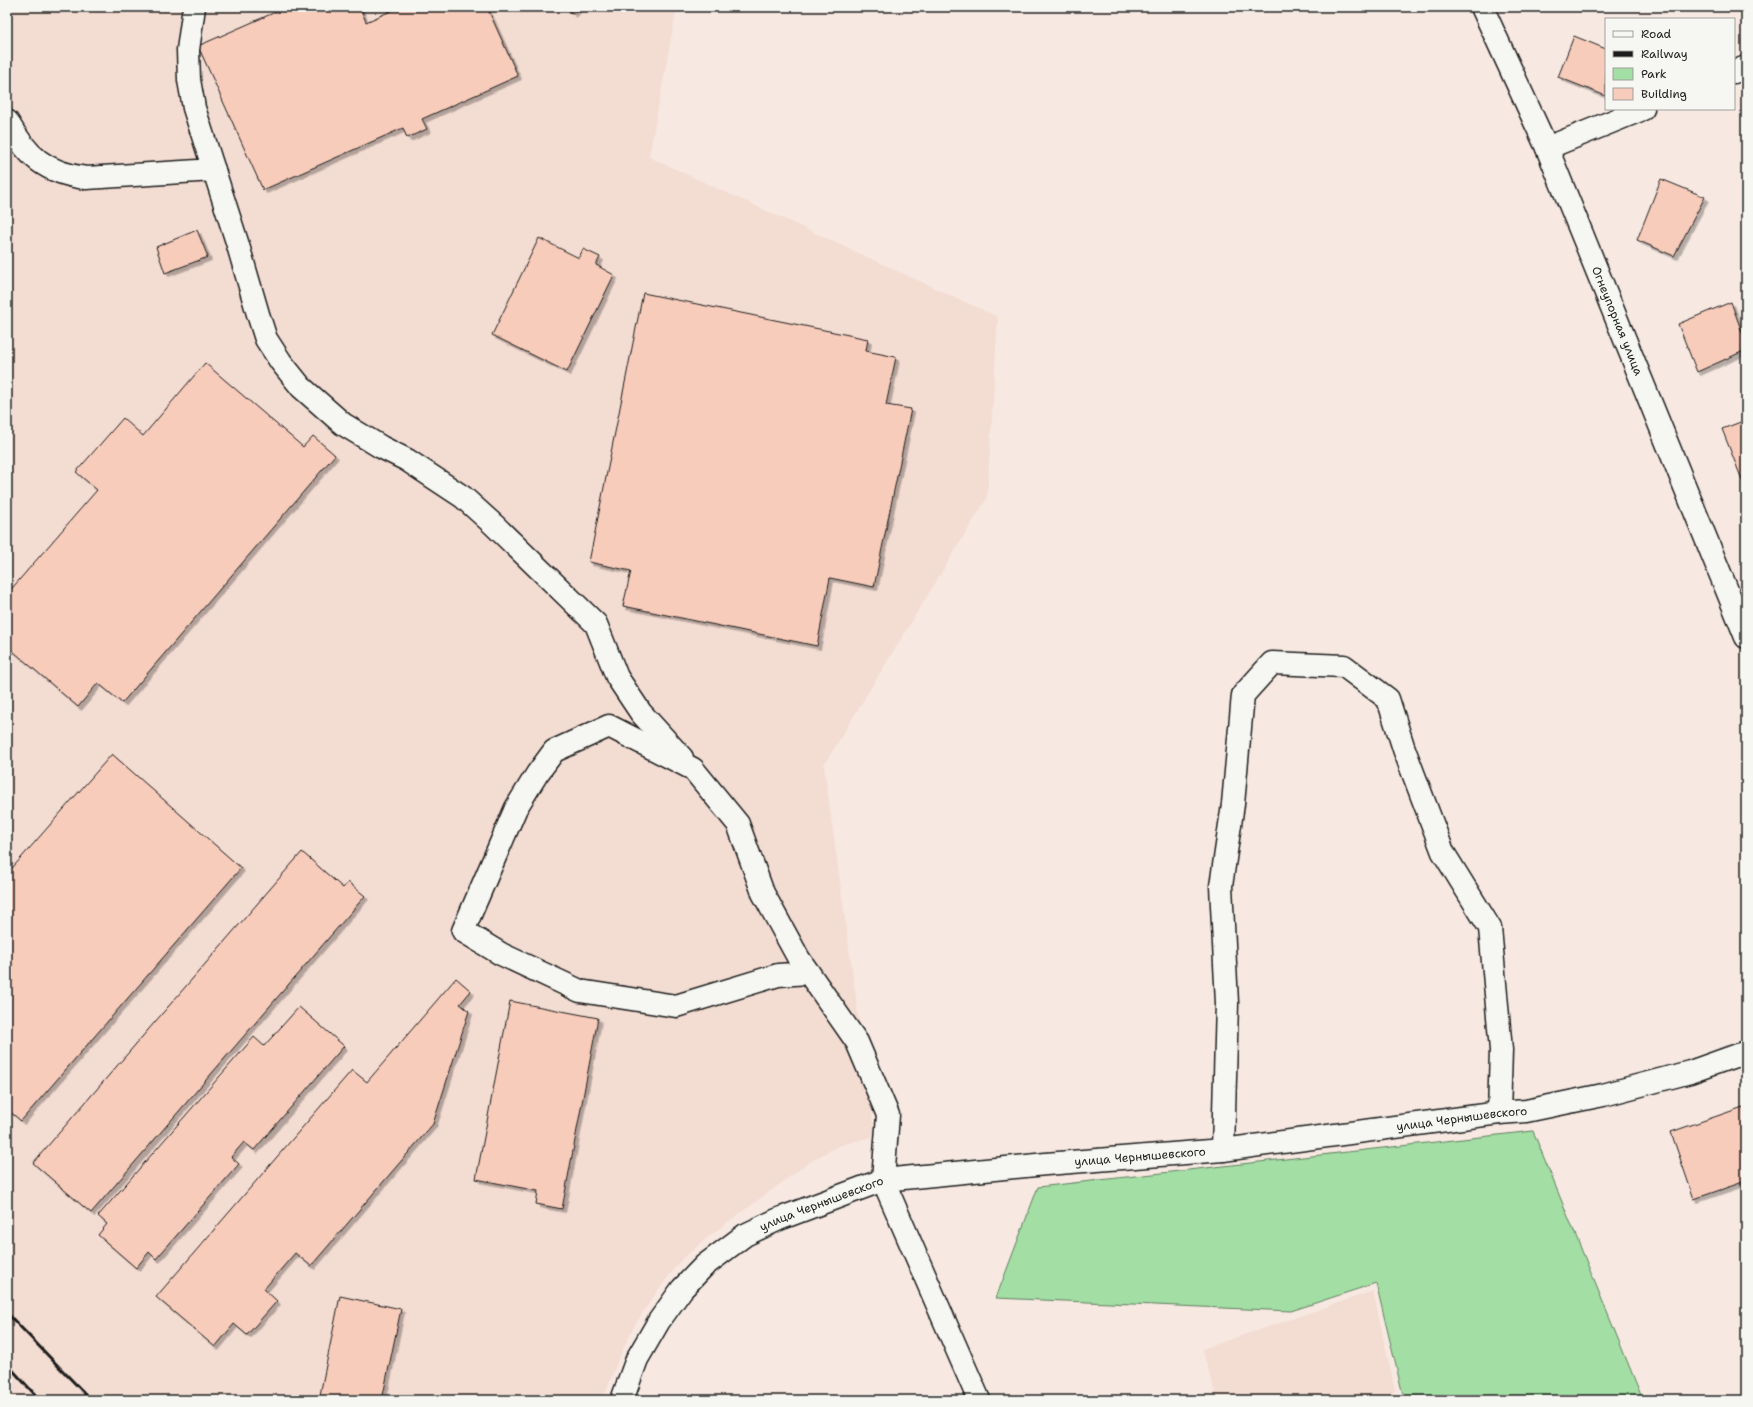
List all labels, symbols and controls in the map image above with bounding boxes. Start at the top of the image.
legend [1605,18,1735,110]
text: Road [1641,26,1672,42]
text: Railway [1641,46,1688,62]
text: Park [1641,66,1667,82]
text: Building [1641,86,1687,102]
street label: Огнеупорная улица [1588,264,1647,378]
street label: улица Чернышевского [1395,1103,1528,1135]
street label: улица Чернышевского [1074,1143,1206,1170]
street label: улица Чернышевского [757,1173,886,1235]

